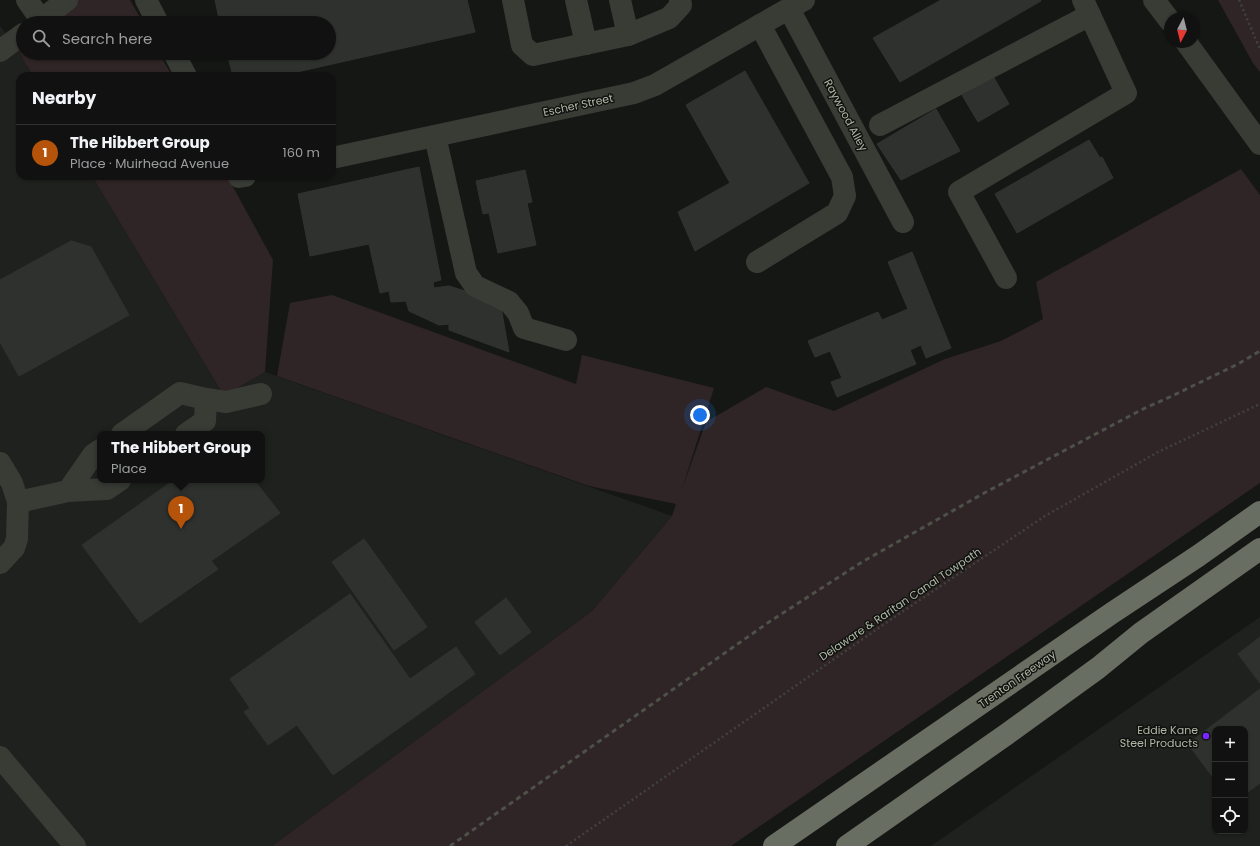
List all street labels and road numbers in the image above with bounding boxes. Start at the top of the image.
street label: Raywood Alley [820,76,872,155]
street label: Escher Street [542,90,614,120]
street label: Delaware & Raritan Canal Towpath [816,544,984,664]
street label: Trenton Freeway [975,646,1059,712]

